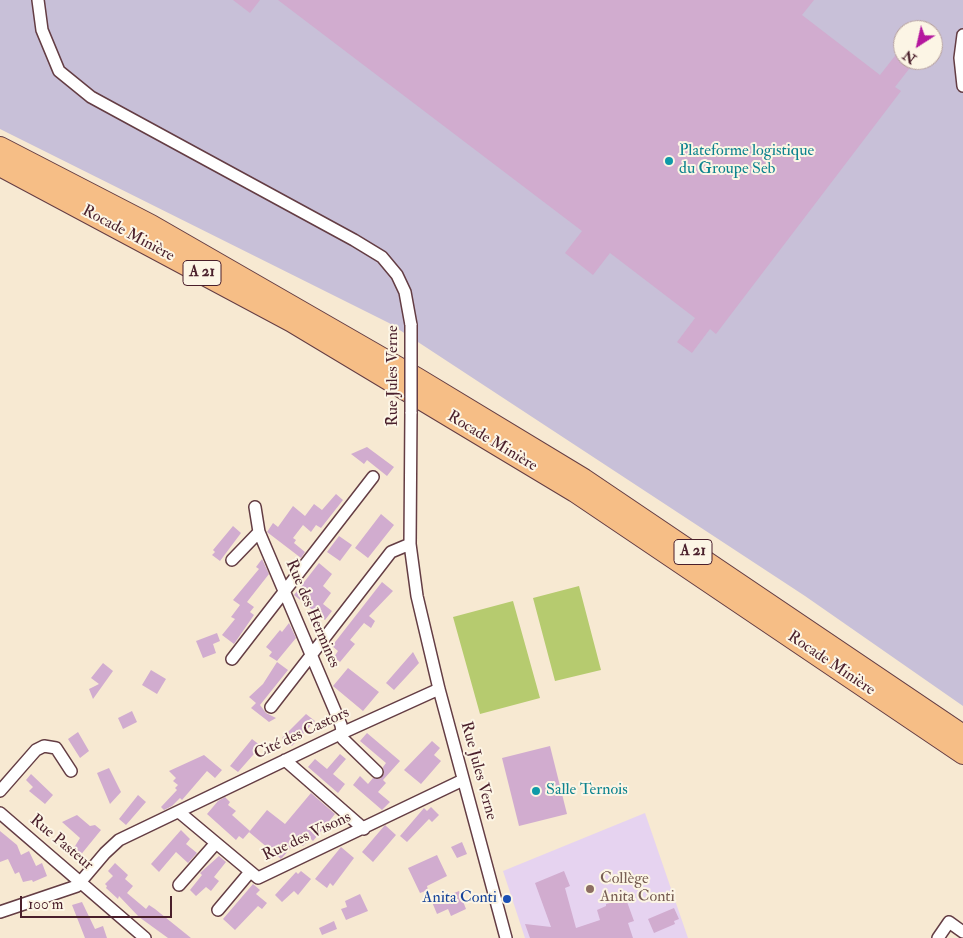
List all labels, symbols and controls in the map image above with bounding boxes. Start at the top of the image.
north arrow [893,20,943,70]
text: N [900,46,920,67]
place label: Plateforme logistique du Groupe Seb [679,142,814,180]
marker: Plateforme logistique du Groupe Seb [663,155,675,167]
street label: Rocade Minière [79,202,177,266]
road number: A 21 [183,260,221,286]
street label: Rue Jules Verne [384,325,404,427]
street label: Rocade Minière [444,408,540,476]
road number: A 21 [674,540,712,564]
street label: Rue des Hermines [281,557,343,671]
street label: Rocade Minière [784,628,878,700]
street label: Cité des Castors [252,704,352,764]
street label: Rue Jules Verne [456,720,500,822]
place label: Salle Ternois [546,781,628,801]
marker: Salle Ternois [530,785,542,797]
street label: Rue des Visons [260,808,354,866]
street label: Rue Pasteur [25,811,97,875]
place label: Collège Anita Conti [600,870,675,908]
marker: Collège Anita Conti [584,883,596,895]
scale bar [22,886,175,918]
place label: Anita Conti [422,889,497,909]
marker: Anita Conti [501,893,513,905]
text: 100 m [28,895,63,914]

